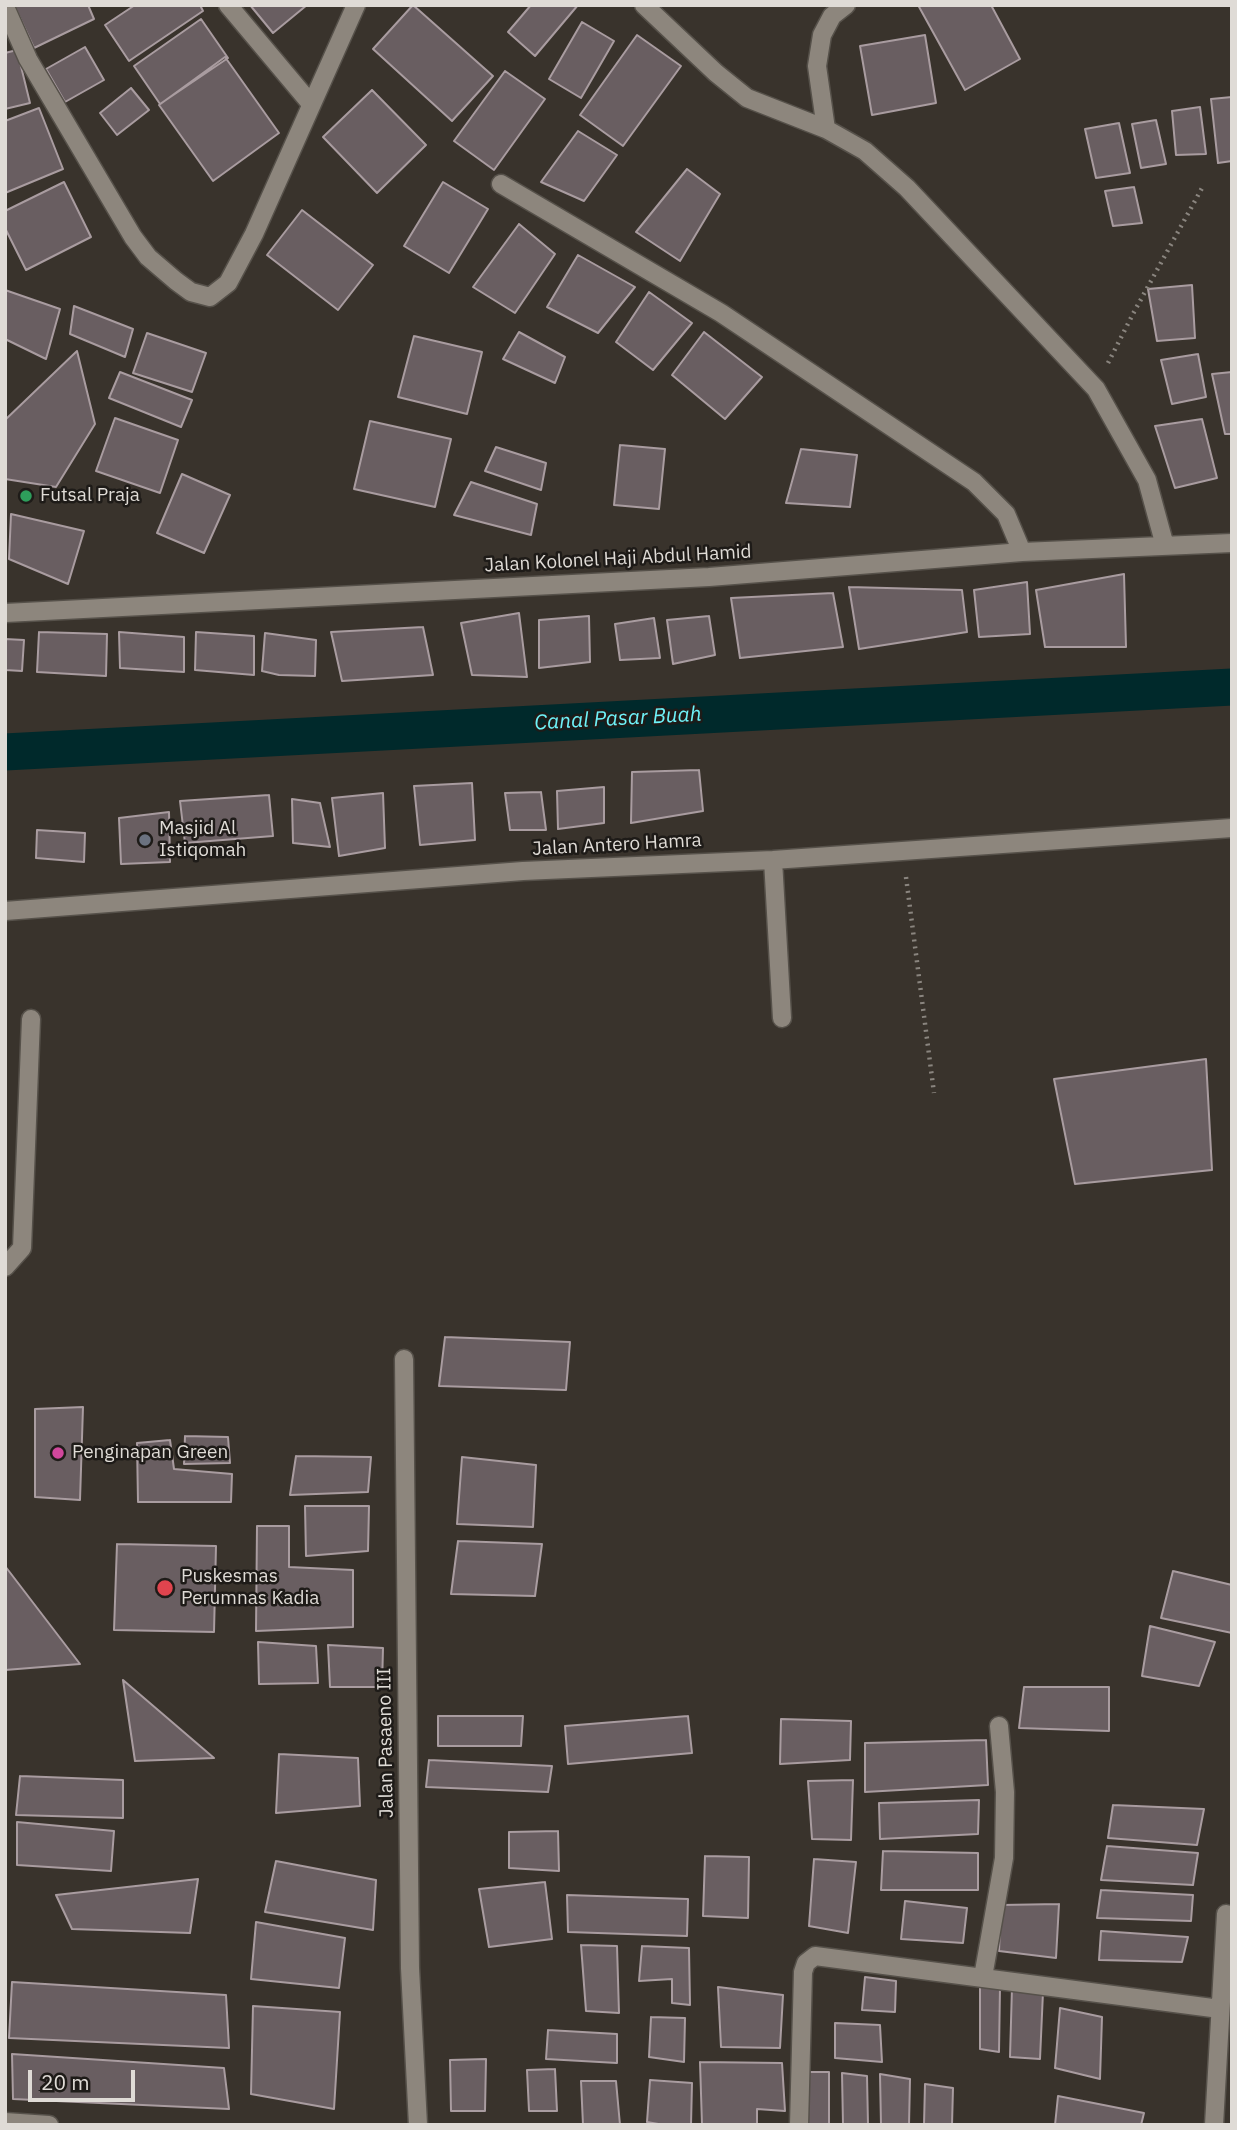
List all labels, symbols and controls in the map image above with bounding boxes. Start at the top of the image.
place label: Futsal Praja [40,485,140,507]
marker: Futsal Praja [18,488,34,504]
street label: Jalan Kolonel Haji Abdul Hamid [484,541,752,577]
water label: Canal Pasar Buah [534,702,702,736]
place label: Masjid Al Istiqomah [159,818,246,862]
street label: Jalan Antero Hamra [532,829,702,861]
marker: Masjid Al Istiqomah [137,832,153,848]
place label: Penginapan Green [72,1442,228,1464]
marker: Penginapan Green [50,1445,66,1461]
place label: Puskesmas Perumnas Kadia [181,1566,319,1610]
marker: Puskesmas Perumnas Kadia [155,1578,175,1598]
street label: Jalan Pasaeno III [373,1668,399,1818]
scale bar [32,2056,138,2100]
text: 20 m [41,2068,90,2096]

